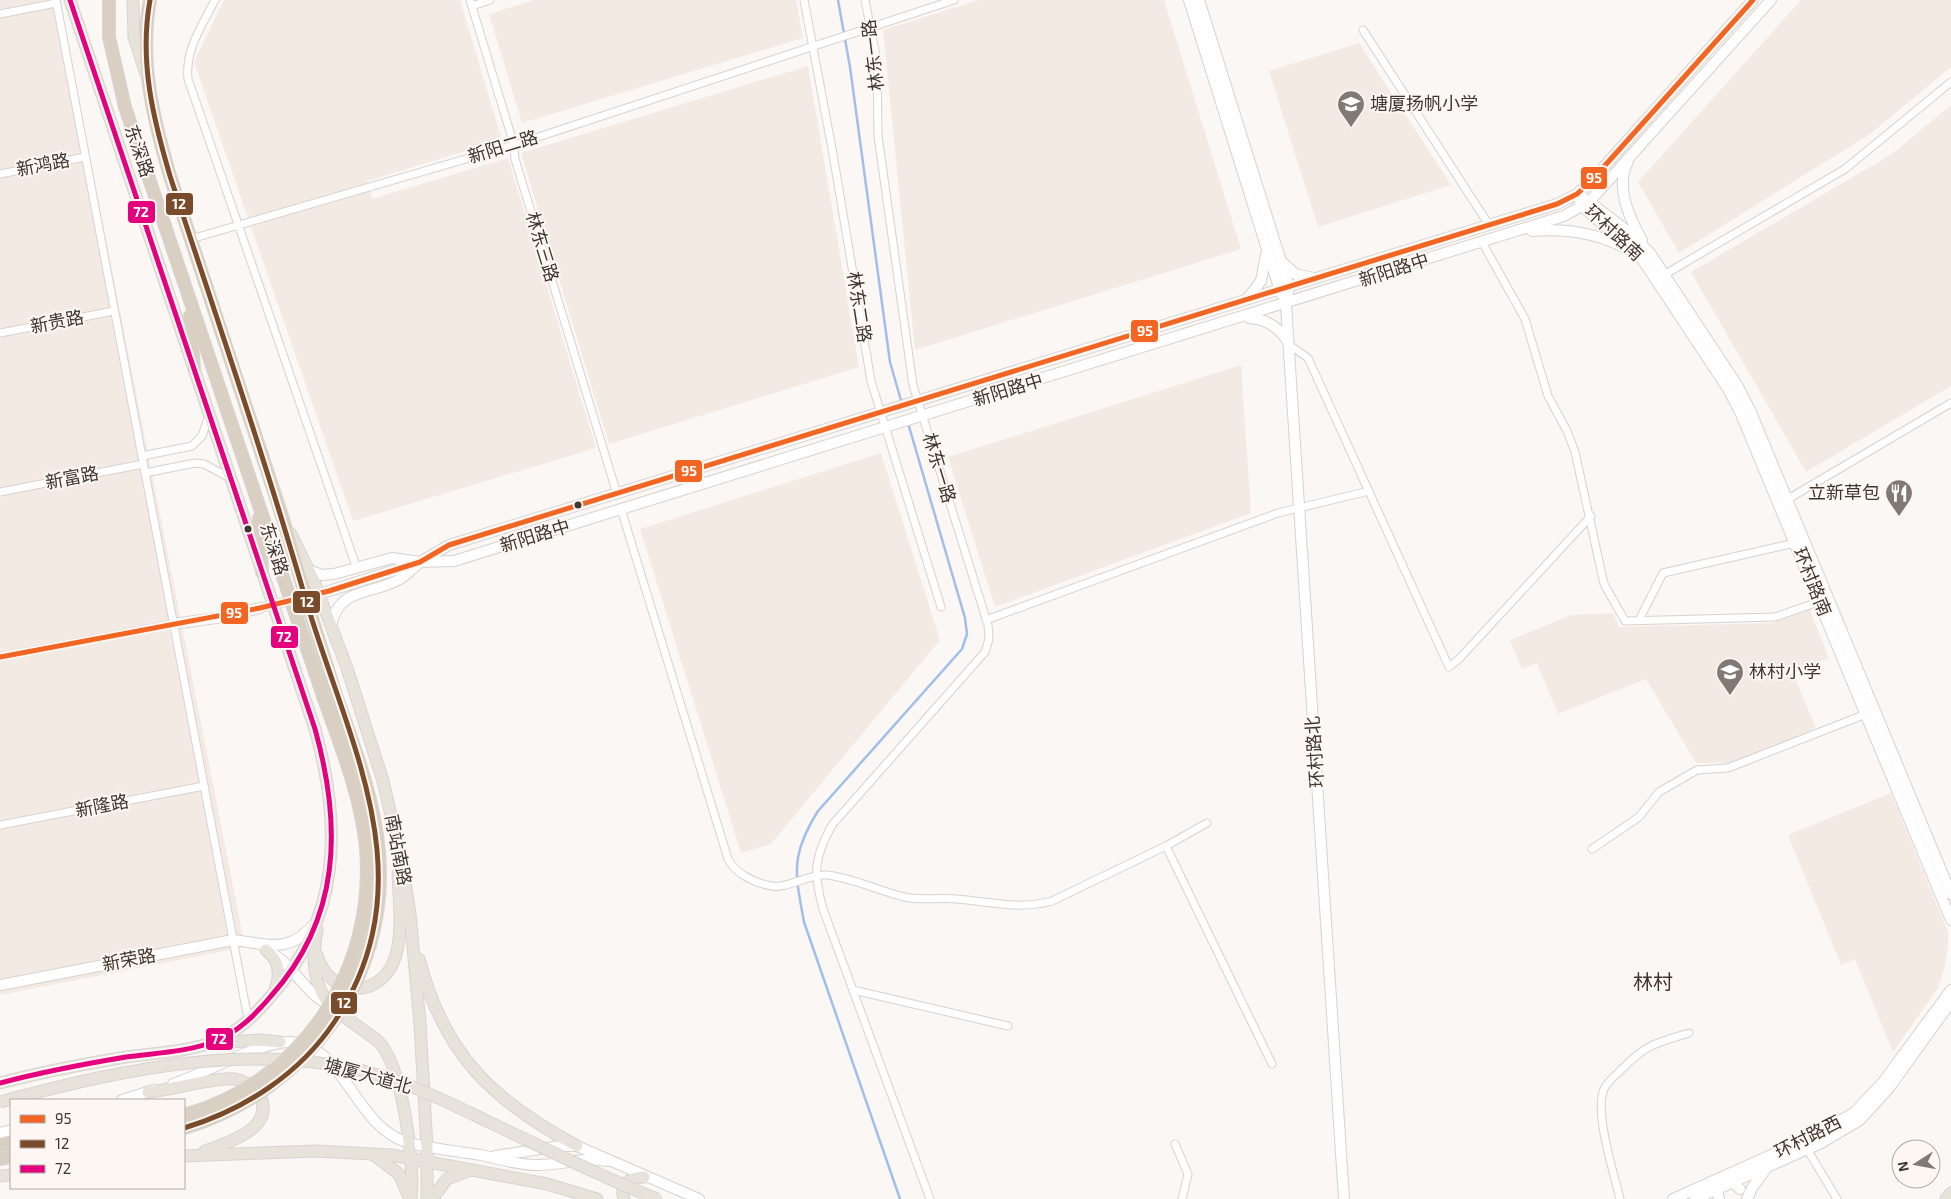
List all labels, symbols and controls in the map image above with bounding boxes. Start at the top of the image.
street label: 林东一路 [857,18,887,92]
school or university icon: 塘厦扬帆小学 [1336,89,1366,128]
place label: 塘厦扬帆小学 [1370,92,1478,114]
street label: 东深路 [121,122,159,180]
street label: 新阳二路 [465,125,540,167]
street label: 新鸿路 [14,148,71,180]
line badge: 95 [1580,166,1608,190]
text: 95 [1586,169,1602,186]
line badge: 12 [165,192,194,216]
text: 12 [172,195,186,212]
line badge: 72 [127,200,156,224]
street label: 环村路南 [1581,200,1649,265]
text: 72 [133,203,149,220]
street label: 林东三路 [522,209,564,284]
street label: 新阳路中 [1356,247,1431,291]
street label: 林东二路 [843,270,876,344]
street label: 新贵路 [28,305,85,337]
line badge: 95 [1130,319,1159,343]
text: 95 [1137,322,1153,339]
street label: 新阳路中 [970,368,1045,410]
street label: 林东一路 [919,430,961,505]
line badge: 95 [674,459,703,483]
street label: 新富路 [43,461,100,493]
text: 95 [681,462,697,479]
restaurant icon: 立新草包 [1884,478,1914,517]
place label: 立新草包 [1808,481,1880,503]
unlabelled marker [573,500,583,510]
street label: 新阳路中 [497,514,572,556]
street label: 东深路 [256,520,294,578]
unlabelled marker [243,524,253,534]
street label: 环村路南 [1789,544,1837,619]
line badge: 12 [292,590,321,614]
text: 12 [300,593,314,610]
line badge: 95 [220,601,249,625]
text: 95 [226,604,242,621]
line badge: 72 [270,625,299,649]
text: 72 [276,628,292,645]
school or university icon: 林村小学 [1715,657,1745,696]
place label: 林村小学 [1749,660,1821,682]
street label: 环村路北 [1301,715,1327,789]
street label: 新隆路 [73,789,130,821]
street label: 南站南路 [381,812,417,887]
street label: 新荣路 [100,943,157,975]
district label: 林村 [1633,969,1673,993]
line badge: 12 [330,991,358,1015]
text: 12 [337,994,351,1011]
line badge: 72 [205,1027,234,1051]
text: 72 [211,1030,227,1047]
street label: 塘厦大道北 [322,1053,415,1097]
legend [10,1099,185,1189]
text: 95 [55,1109,72,1127]
street label: 环村路西 [1770,1110,1845,1162]
text: 12 [55,1134,69,1152]
north arrow [1891,1139,1941,1189]
text: 72 [55,1159,71,1177]
text: N [1893,1160,1912,1173]

